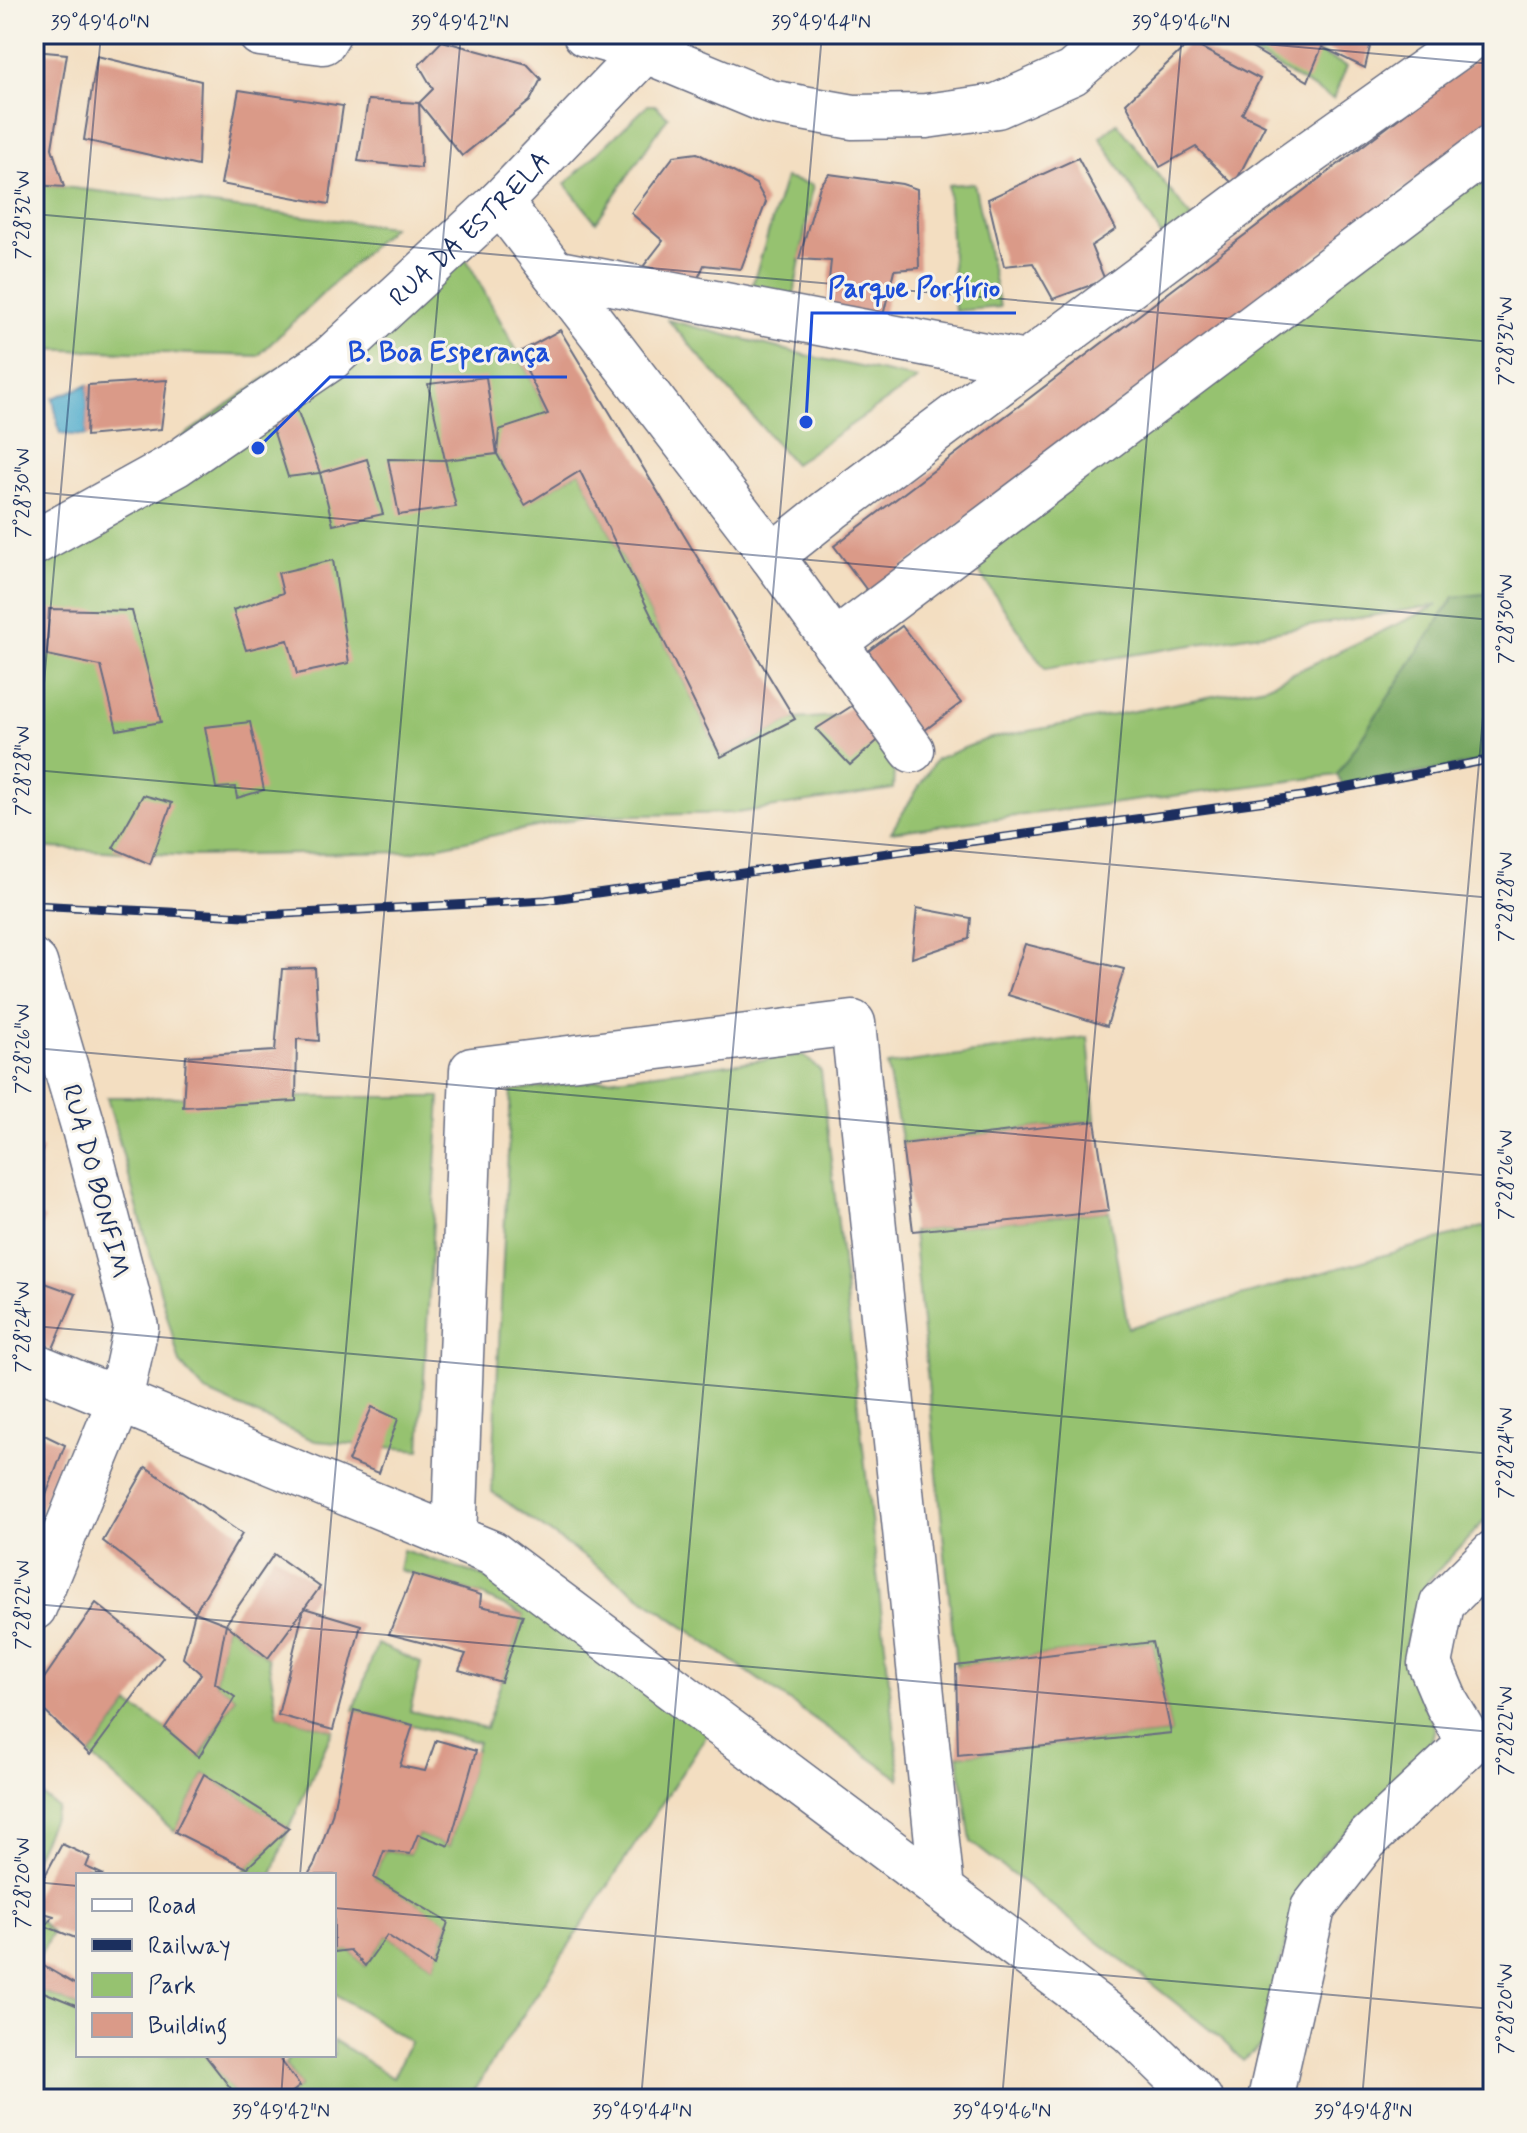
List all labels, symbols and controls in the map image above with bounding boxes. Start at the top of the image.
text: 39°49'40"N [50,10,150,37]
text: 39°49'42"N [411,10,509,37]
text: 39°49'44"N [771,10,871,37]
text: 39°49'46"N [1132,10,1230,37]
street label: RUA DA ESTRELA [383,144,559,315]
text: 7°28'32"W [10,171,37,259]
callout: Parque Porfírio [812,261,1016,313]
text: Parque Porfírio [828,271,1000,308]
text: 7°28'32"W [1493,297,1520,385]
callout: B. Boa Esperança [330,325,567,377]
text: B. Boa Esperança [348,335,550,372]
text: 7°28'30"W [10,448,37,538]
text: 7°28'30"W [1493,574,1520,664]
text: 7°28'28"W [10,726,37,816]
text: 7°28'28"W [1493,852,1520,942]
text: 7°28'26"W [10,1004,37,1094]
street label: RUA DO BONFIM [53,1081,137,1282]
text: 7°28'26"W [1493,1130,1520,1220]
text: 7°28'24"W [10,1281,37,1373]
text: 7°28'24"W [1493,1407,1520,1499]
text: 7°28'22"W [10,1560,37,1650]
text: 7°28'22"W [1493,1686,1520,1776]
text: 7°28'20"W [10,1838,37,1928]
legend [76,1873,336,2057]
text: Road [148,1891,196,1922]
text: Railway [148,1931,231,1962]
text: 7°28'20"W [1493,1964,1520,2054]
text: Park [148,1971,196,2002]
text: Building [148,2011,228,2045]
text: 39°49'42"N [232,2099,330,2126]
text: 39°49'44"N [592,2099,692,2126]
text: 39°49'46"N [953,2099,1051,2126]
text: 39°49'48"N [1314,2099,1412,2126]

